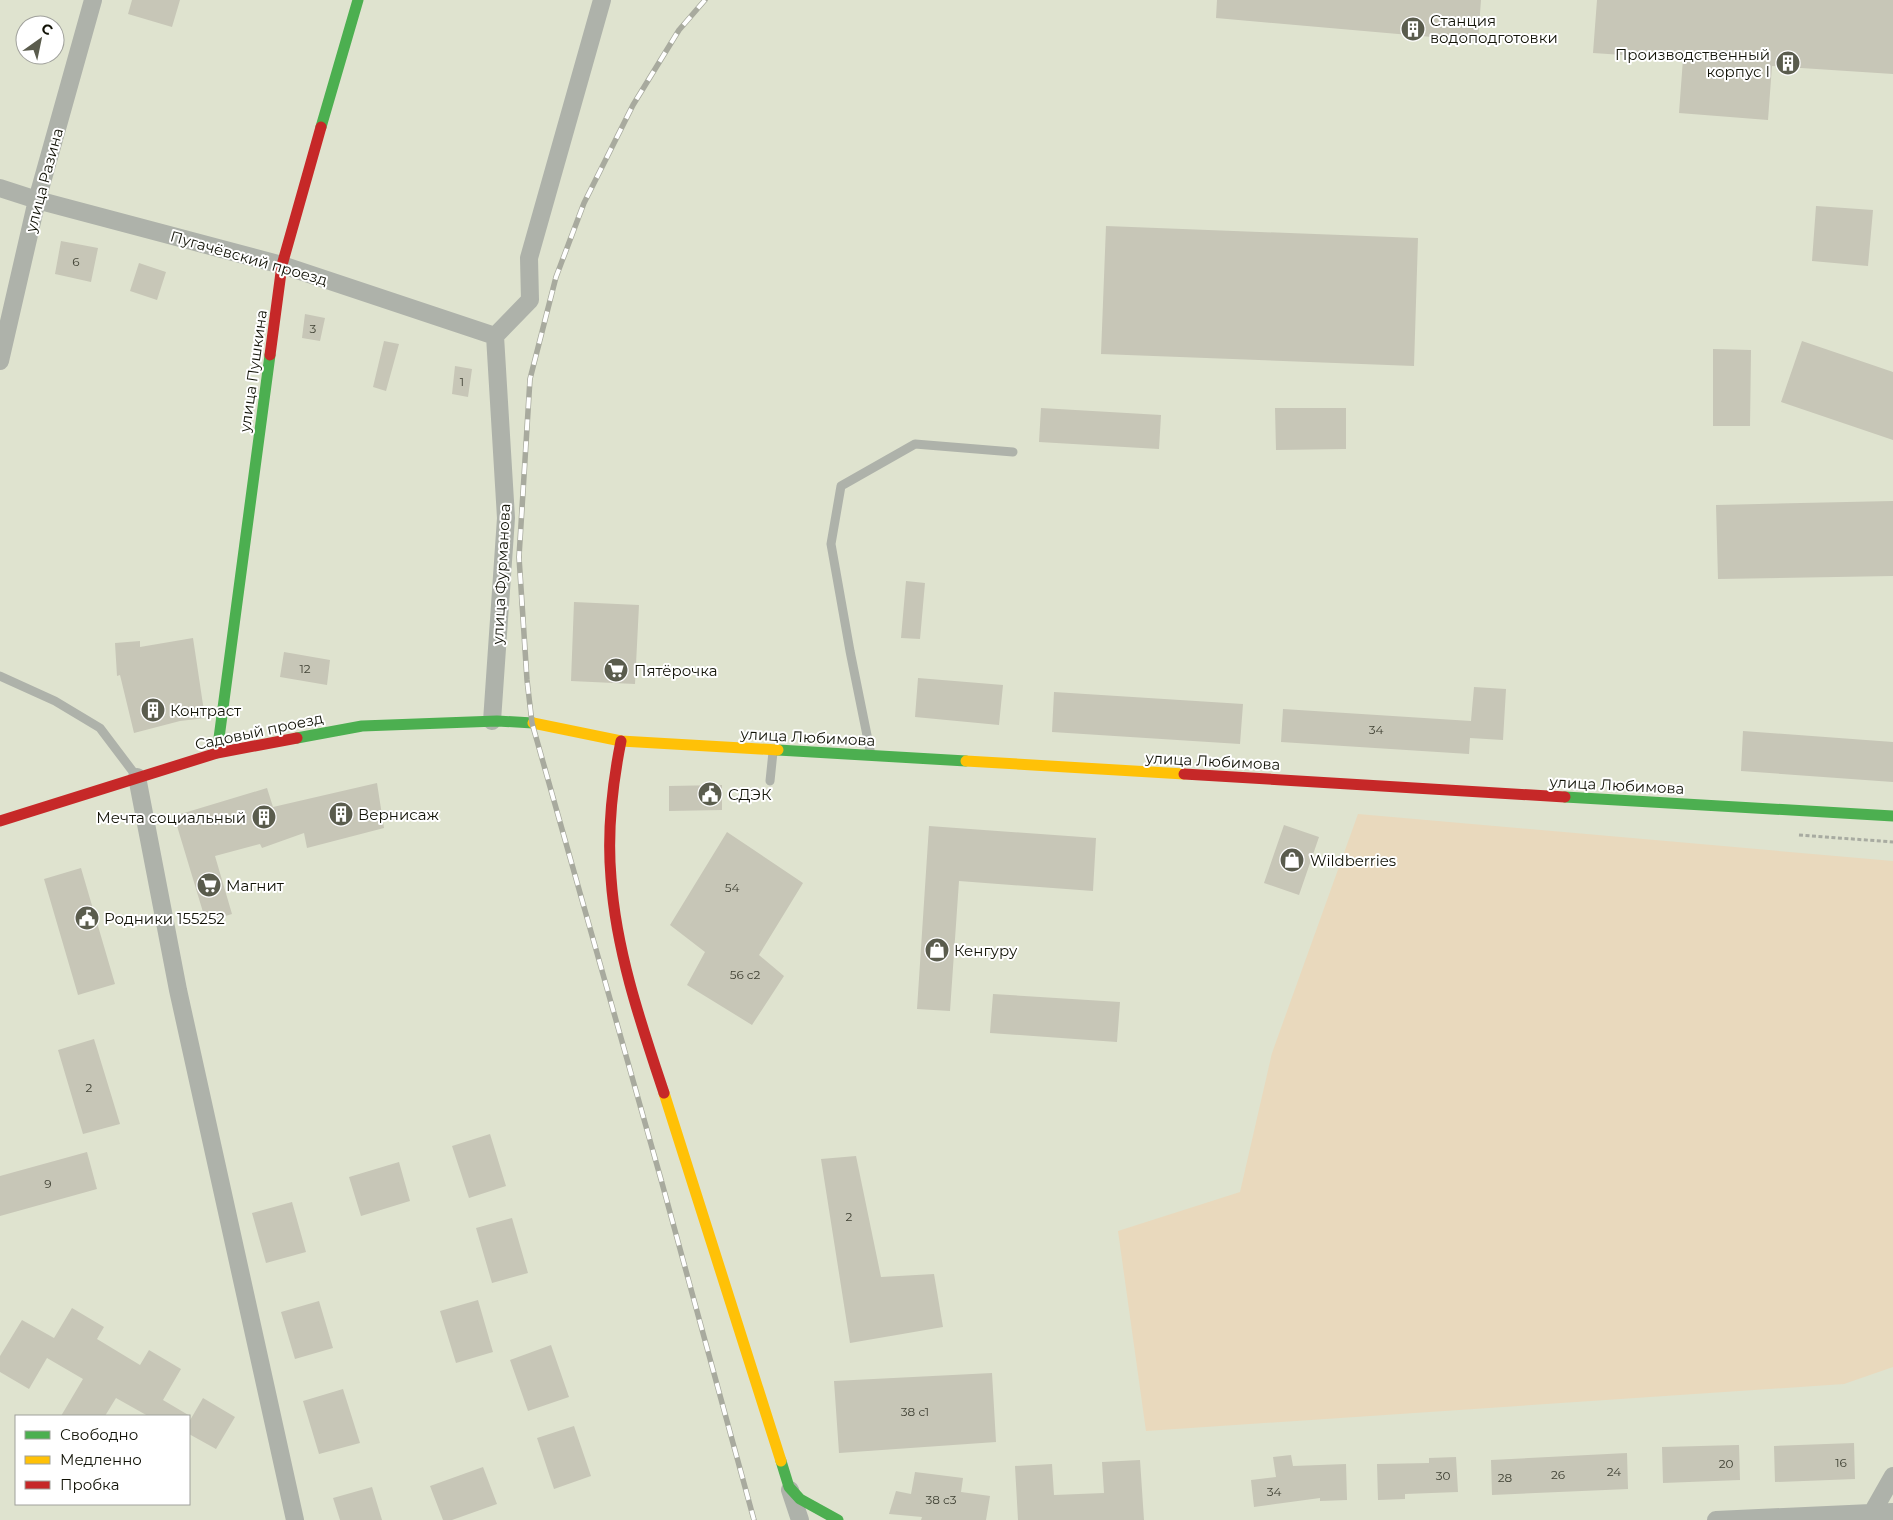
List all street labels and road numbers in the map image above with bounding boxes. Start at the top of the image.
street label: улица Разина [21,126,67,235]
street label: Пугачёвский проезд [168,226,330,290]
street label: улица Пушкина [235,309,271,434]
street label: улица Фурманова [488,503,514,646]
street label: Садовый проезд [193,708,325,754]
street label: улица Любимова [739,724,876,750]
street label: улица Любимова [1144,748,1281,774]
street label: улица Любимова [1548,772,1685,798]

